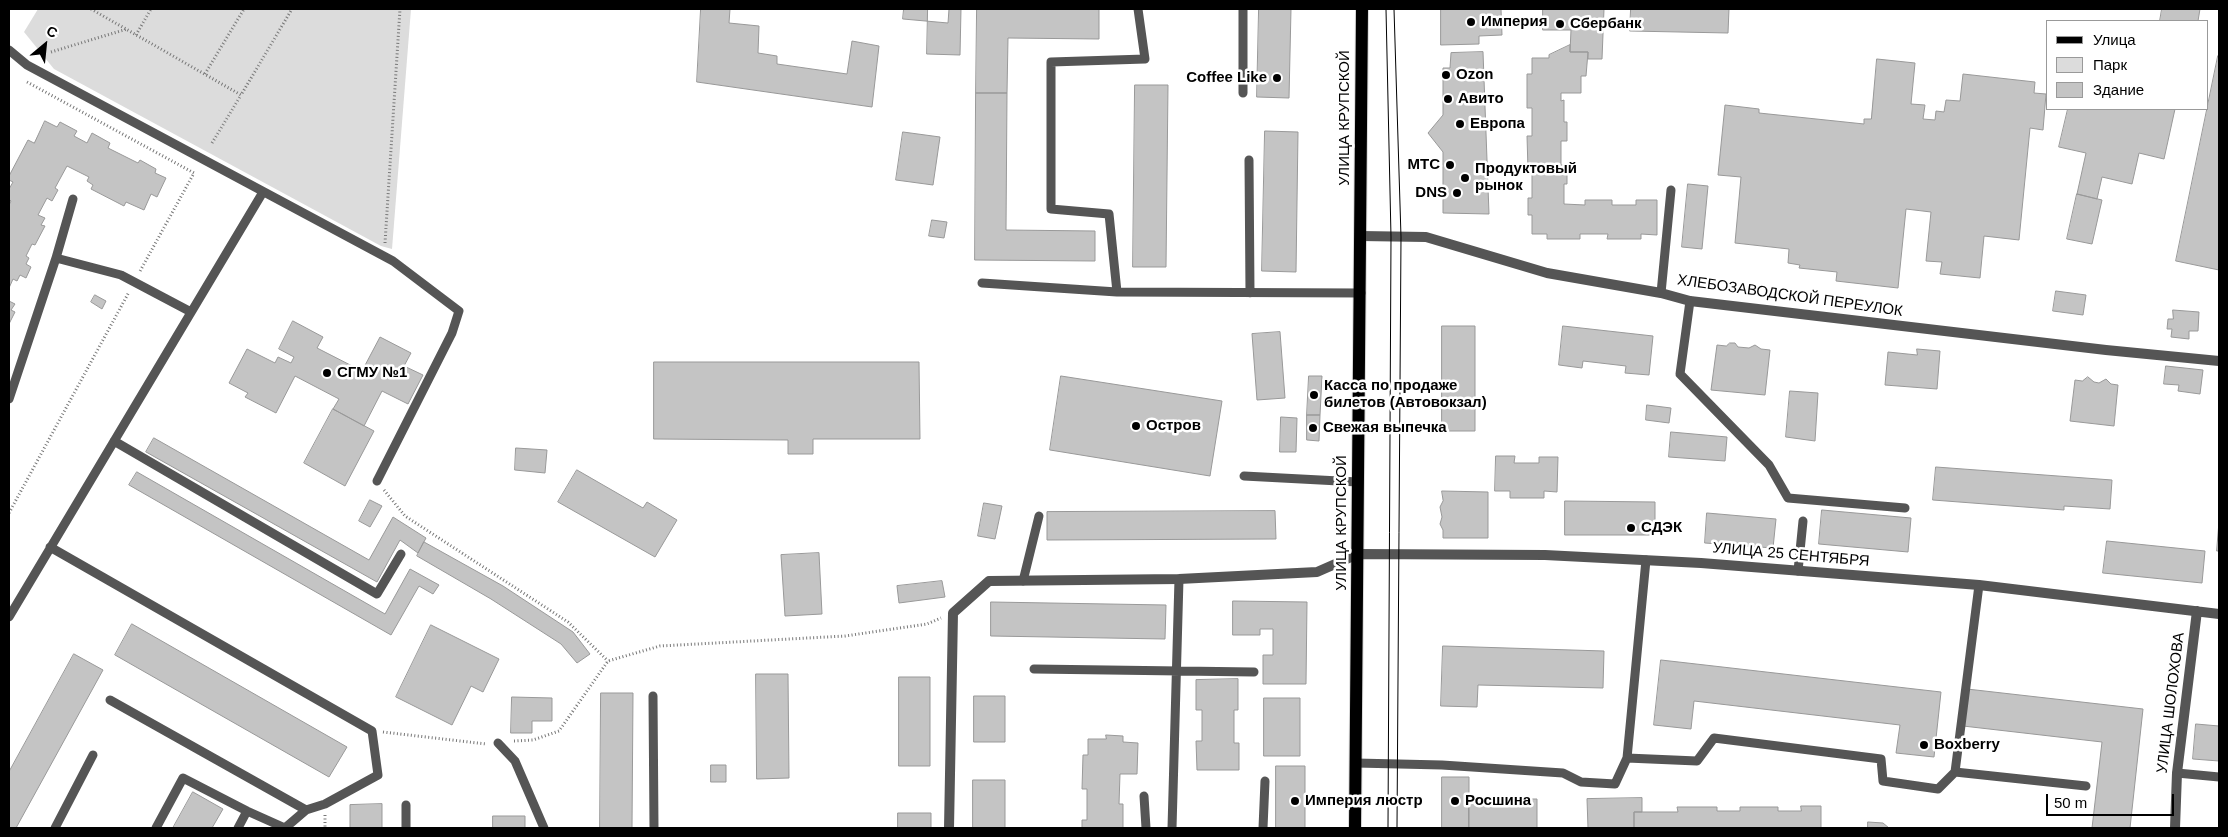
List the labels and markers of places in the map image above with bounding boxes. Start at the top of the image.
place label: Империя [1481,13,1547,31]
place label: Сбербанк [1570,15,1642,33]
marker: Империя [1465,16,1477,28]
marker: Сбербанк [1554,18,1566,30]
place label: Ozon [1456,66,1493,84]
place label: Coffee Like [1186,69,1267,87]
marker: Ozon [1440,69,1452,81]
marker: Coffee Like [1271,72,1283,84]
place label: Авито [1458,90,1504,108]
marker: Авито [1442,93,1454,105]
place label: Европа [1470,115,1525,133]
marker: Европа [1454,118,1466,130]
place label: МТС [1408,156,1440,174]
marker: МТС [1444,159,1456,171]
place label: Продуктовый рынок [1475,160,1577,195]
marker: Продуктовый рынок [1459,172,1471,184]
place label: DNS [1415,184,1447,202]
marker: DNS [1451,187,1463,199]
place label: СГМУ №1 [337,364,407,382]
marker: СГМУ №1 [321,367,333,379]
place label: Касса по продаже билетов (Автовокзал) [1324,377,1487,412]
marker: Касса по продаже билетов (Автовокзал) [1308,389,1320,401]
place label: Остров [1146,417,1201,435]
place label: Свежая выпечка [1323,419,1447,437]
marker: Остров [1130,420,1142,432]
marker: Свежая выпечка [1307,422,1319,434]
place label: СДЭК [1641,519,1682,537]
marker: СДЭК [1625,522,1637,534]
place label: Boxberry [1934,736,2000,754]
marker: Boxberry [1918,739,1930,751]
place label: Империя люстр [1305,792,1423,810]
place label: Росшина [1465,792,1531,810]
marker: Империя люстр [1289,795,1301,807]
marker: Росшина [1449,795,1461,807]

